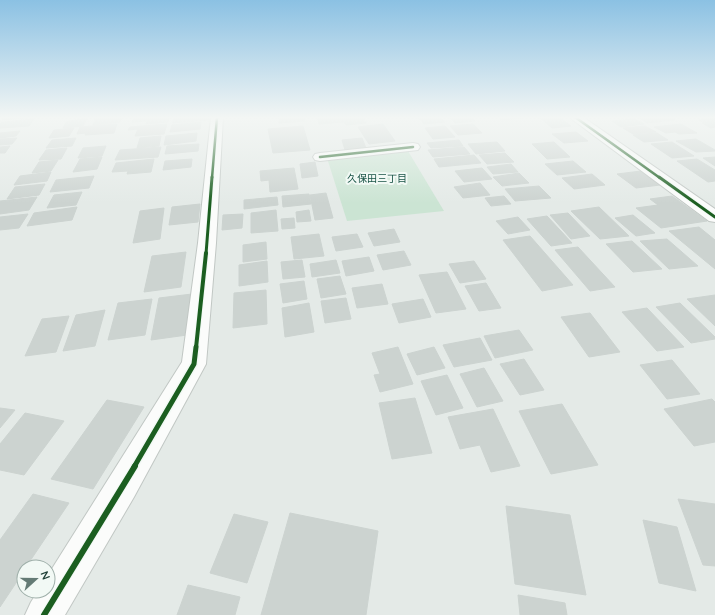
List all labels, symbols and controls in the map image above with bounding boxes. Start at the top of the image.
district label: 久保田三丁目 [347,172,407,185]
north arrow [16,559,56,599]
text: N [37,569,53,582]

